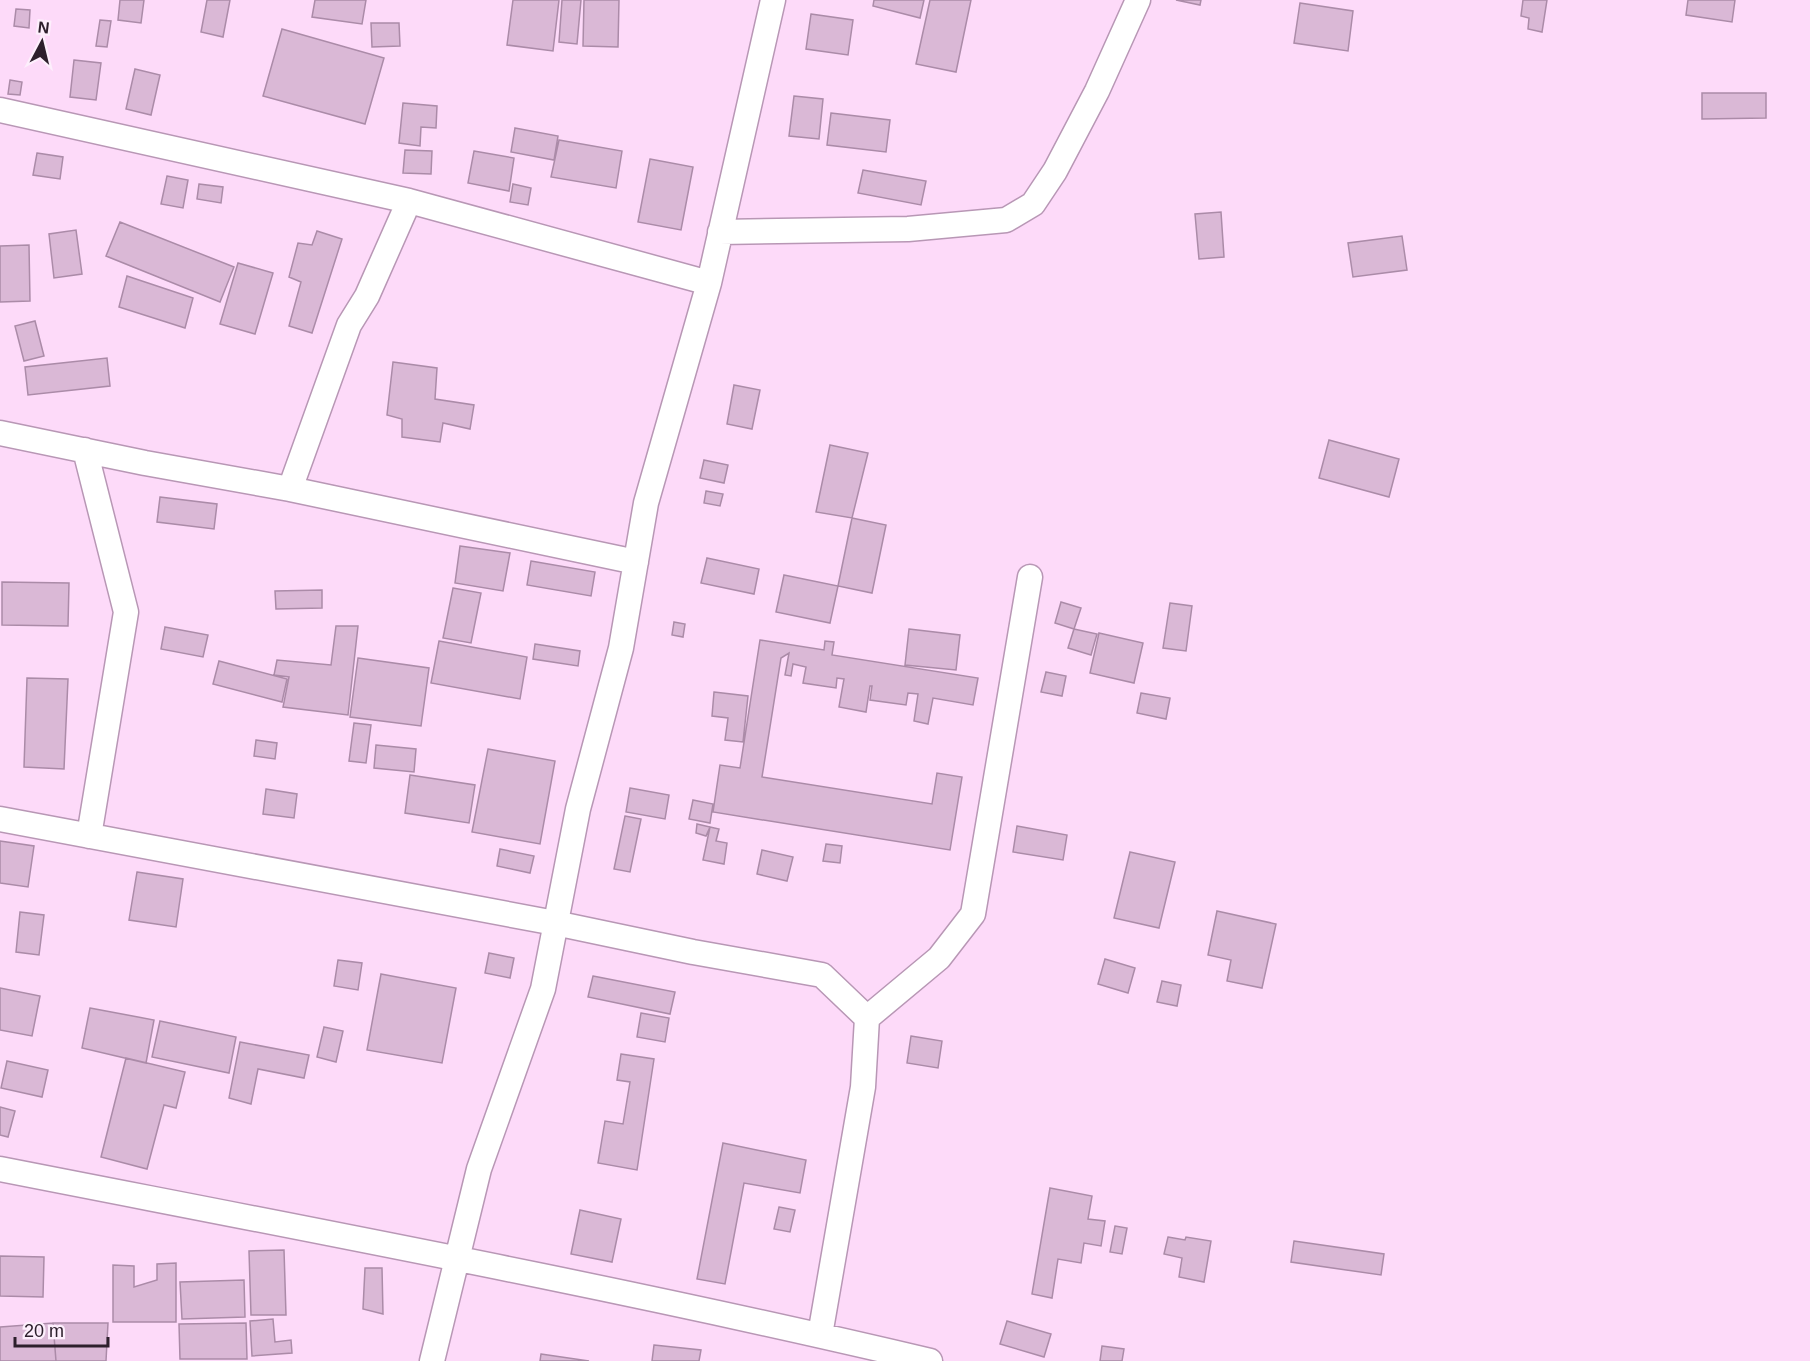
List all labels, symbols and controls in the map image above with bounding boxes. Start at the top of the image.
north arrow [12,12,72,72]
text: N [37,18,51,37]
scale bar [15,1310,108,1348]
text: 20 m [24,1321,64,1341]

